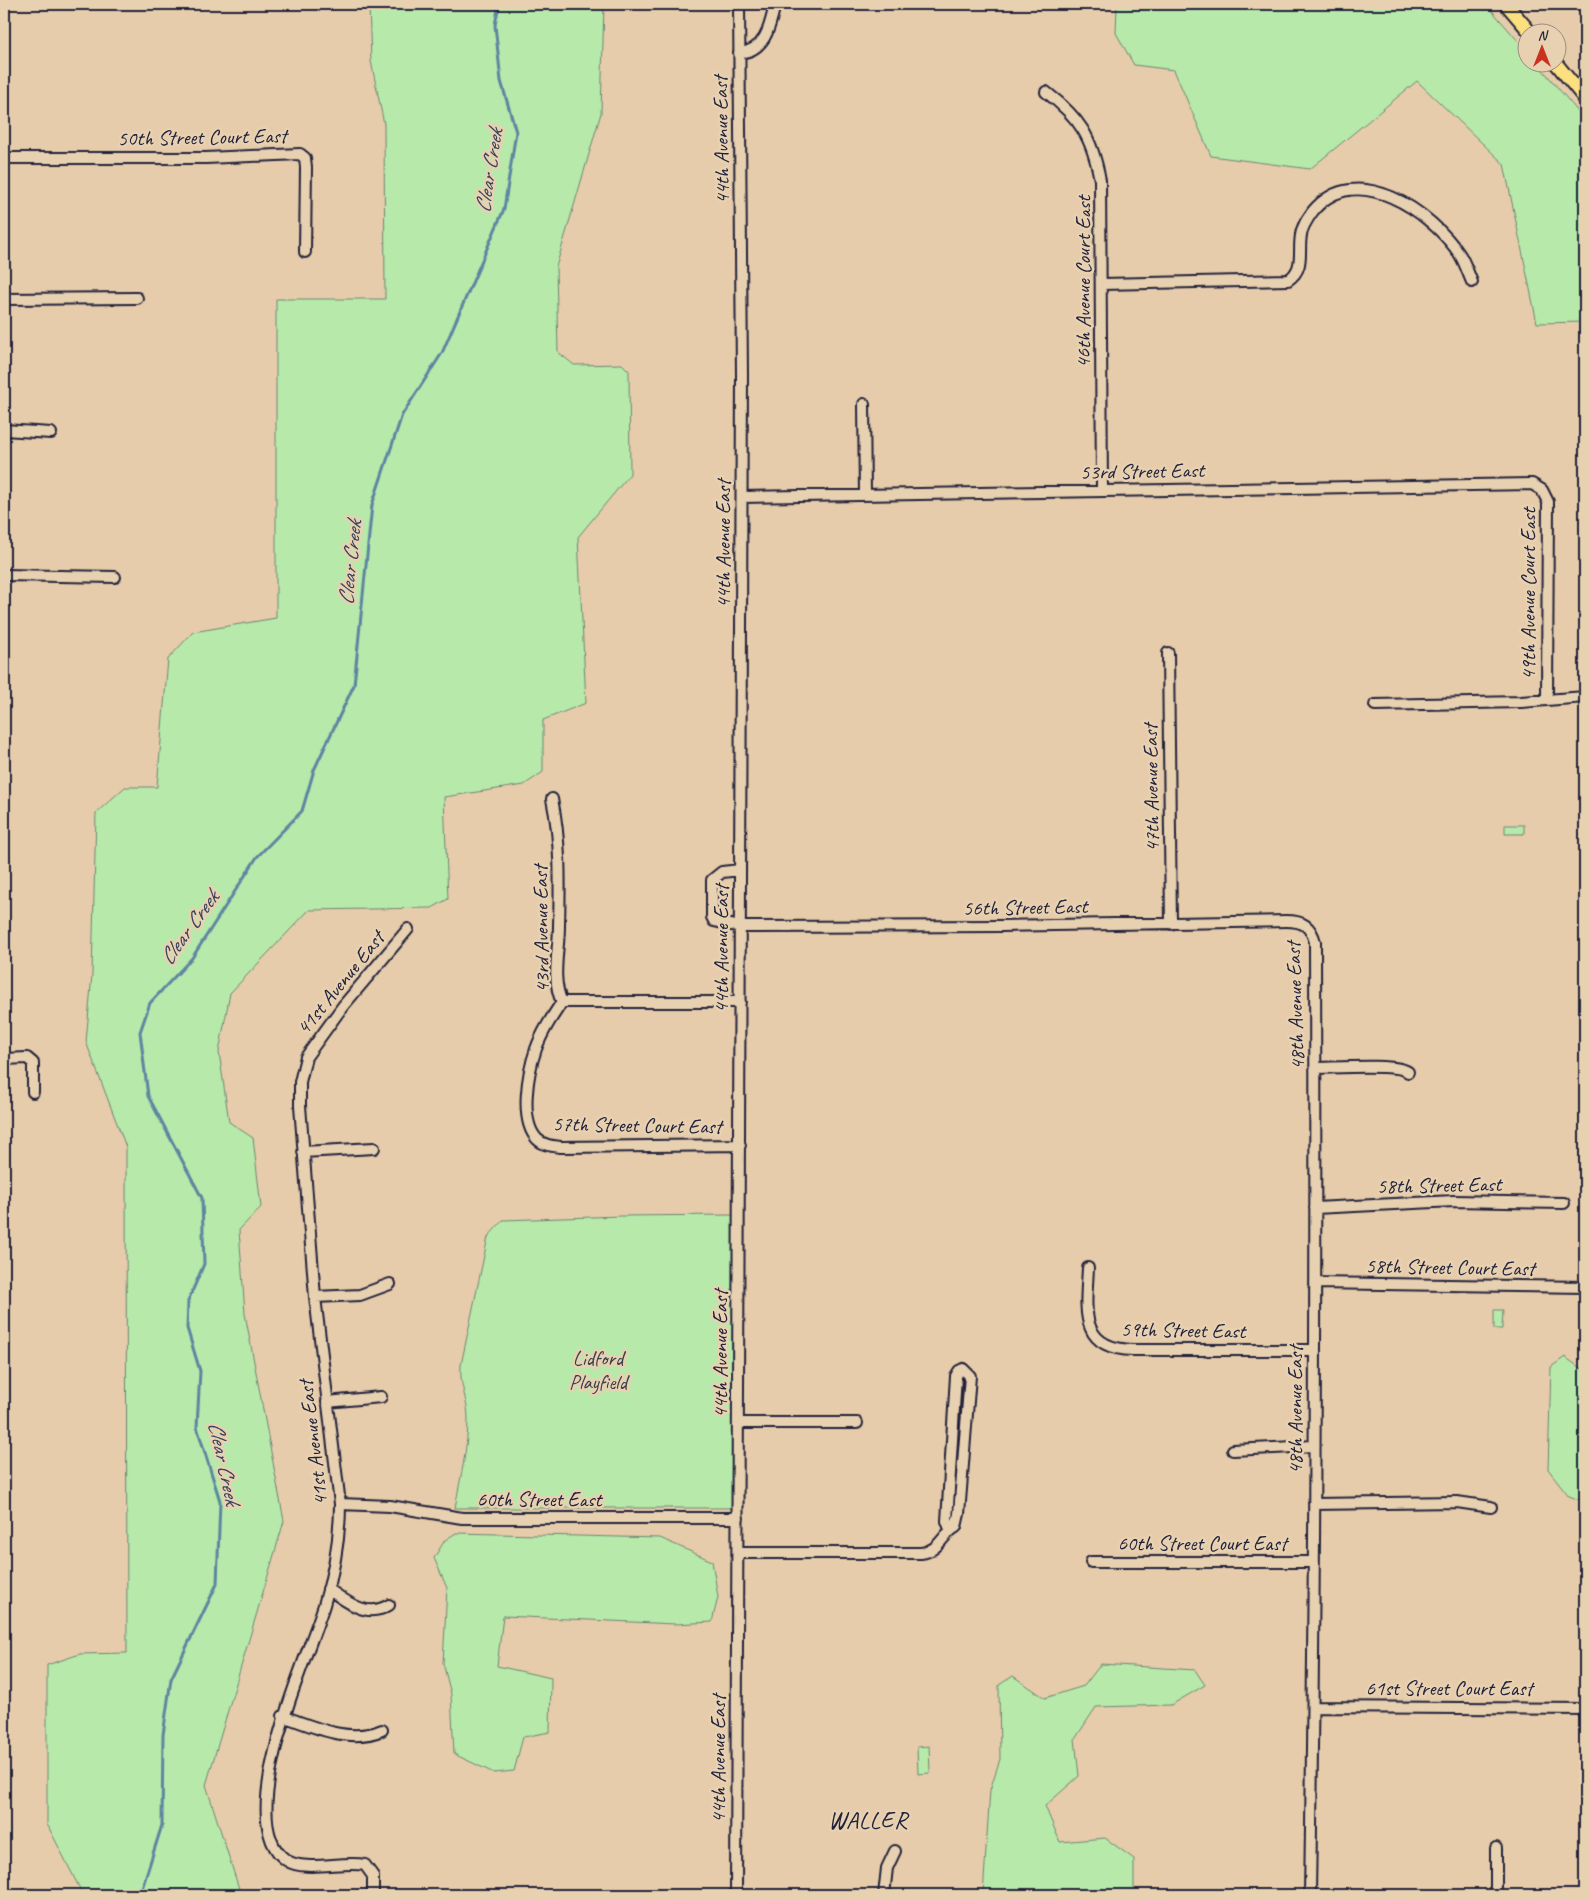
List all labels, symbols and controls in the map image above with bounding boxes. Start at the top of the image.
north arrow [1516,22,1566,72]
text: N [1538,27,1549,44]
street label: 44th Avenue East [707,73,735,204]
street label: 50th Street Court East [117,122,290,151]
water label: Clear Creek [469,123,510,215]
street label: 46th Avenue Court East [1070,194,1096,368]
street label: 53rd Street East [1080,457,1206,485]
street label: 44th Avenue East [710,477,736,608]
street label: 49th Avenue Court East [1515,506,1541,680]
water label: Clear Creek [332,516,369,606]
street label: 47th Avenue East [1137,721,1165,852]
street label: 43rd Avenue East [527,862,555,993]
water label: Clear Creek [153,882,227,970]
street label: 44th Avenue East [708,882,734,1013]
street label: 56th Street East [962,893,1090,921]
street label: 41st Avenue East [290,924,392,1040]
street label: 48th Avenue East [1280,938,1310,1071]
street label: 57th Street Court East [552,1111,725,1140]
street label: 58th Street East [1376,1171,1504,1199]
street label: 58th Street Court East [1365,1253,1538,1282]
street label: 44th Avenue East [707,1287,733,1418]
street label: 59th Street East [1120,1316,1248,1344]
street label: 48th Avenue East [1282,1343,1308,1474]
park label: Lidford Playfield [569,1345,631,1395]
street label: 41st Avenue East [292,1376,334,1507]
water label: Clear Creek [202,1419,247,1511]
street label: 60th Street East [477,1486,603,1512]
street label: 60th Street Court East [1117,1530,1290,1556]
street label: 61st Street Court East [1366,1675,1535,1701]
street label: 44th Avenue East [705,1692,731,1823]
district label: WALLER [828,1805,910,1835]

